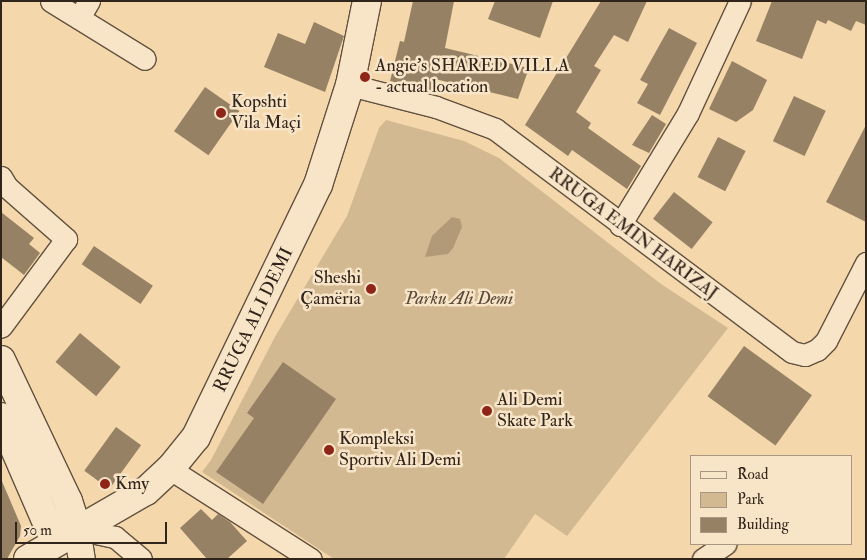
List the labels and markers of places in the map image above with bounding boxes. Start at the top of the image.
place label: Angie's SHARED VILLA - actual location [375,56,569,98]
marker: Angie's SHARED VILLA - actual location [359,71,371,83]
place label: Kopshti Vila Maçi [231,92,301,134]
marker: Kopshti Vila Maçi [215,107,227,119]
place label: Sheshi Çamëria [300,268,361,310]
marker: Sheshi Çamëria [365,283,377,295]
place label: Ali Demi Skate Park [497,390,573,432]
marker: Ali Demi Skate Park [481,405,493,417]
place label: Kompleksi Sportiv Ali Demi [339,429,461,472]
marker: Kompleksi Sportiv Ali Demi [323,444,335,456]
place label: Kmy [115,473,149,495]
marker: Kmy [99,478,111,490]

